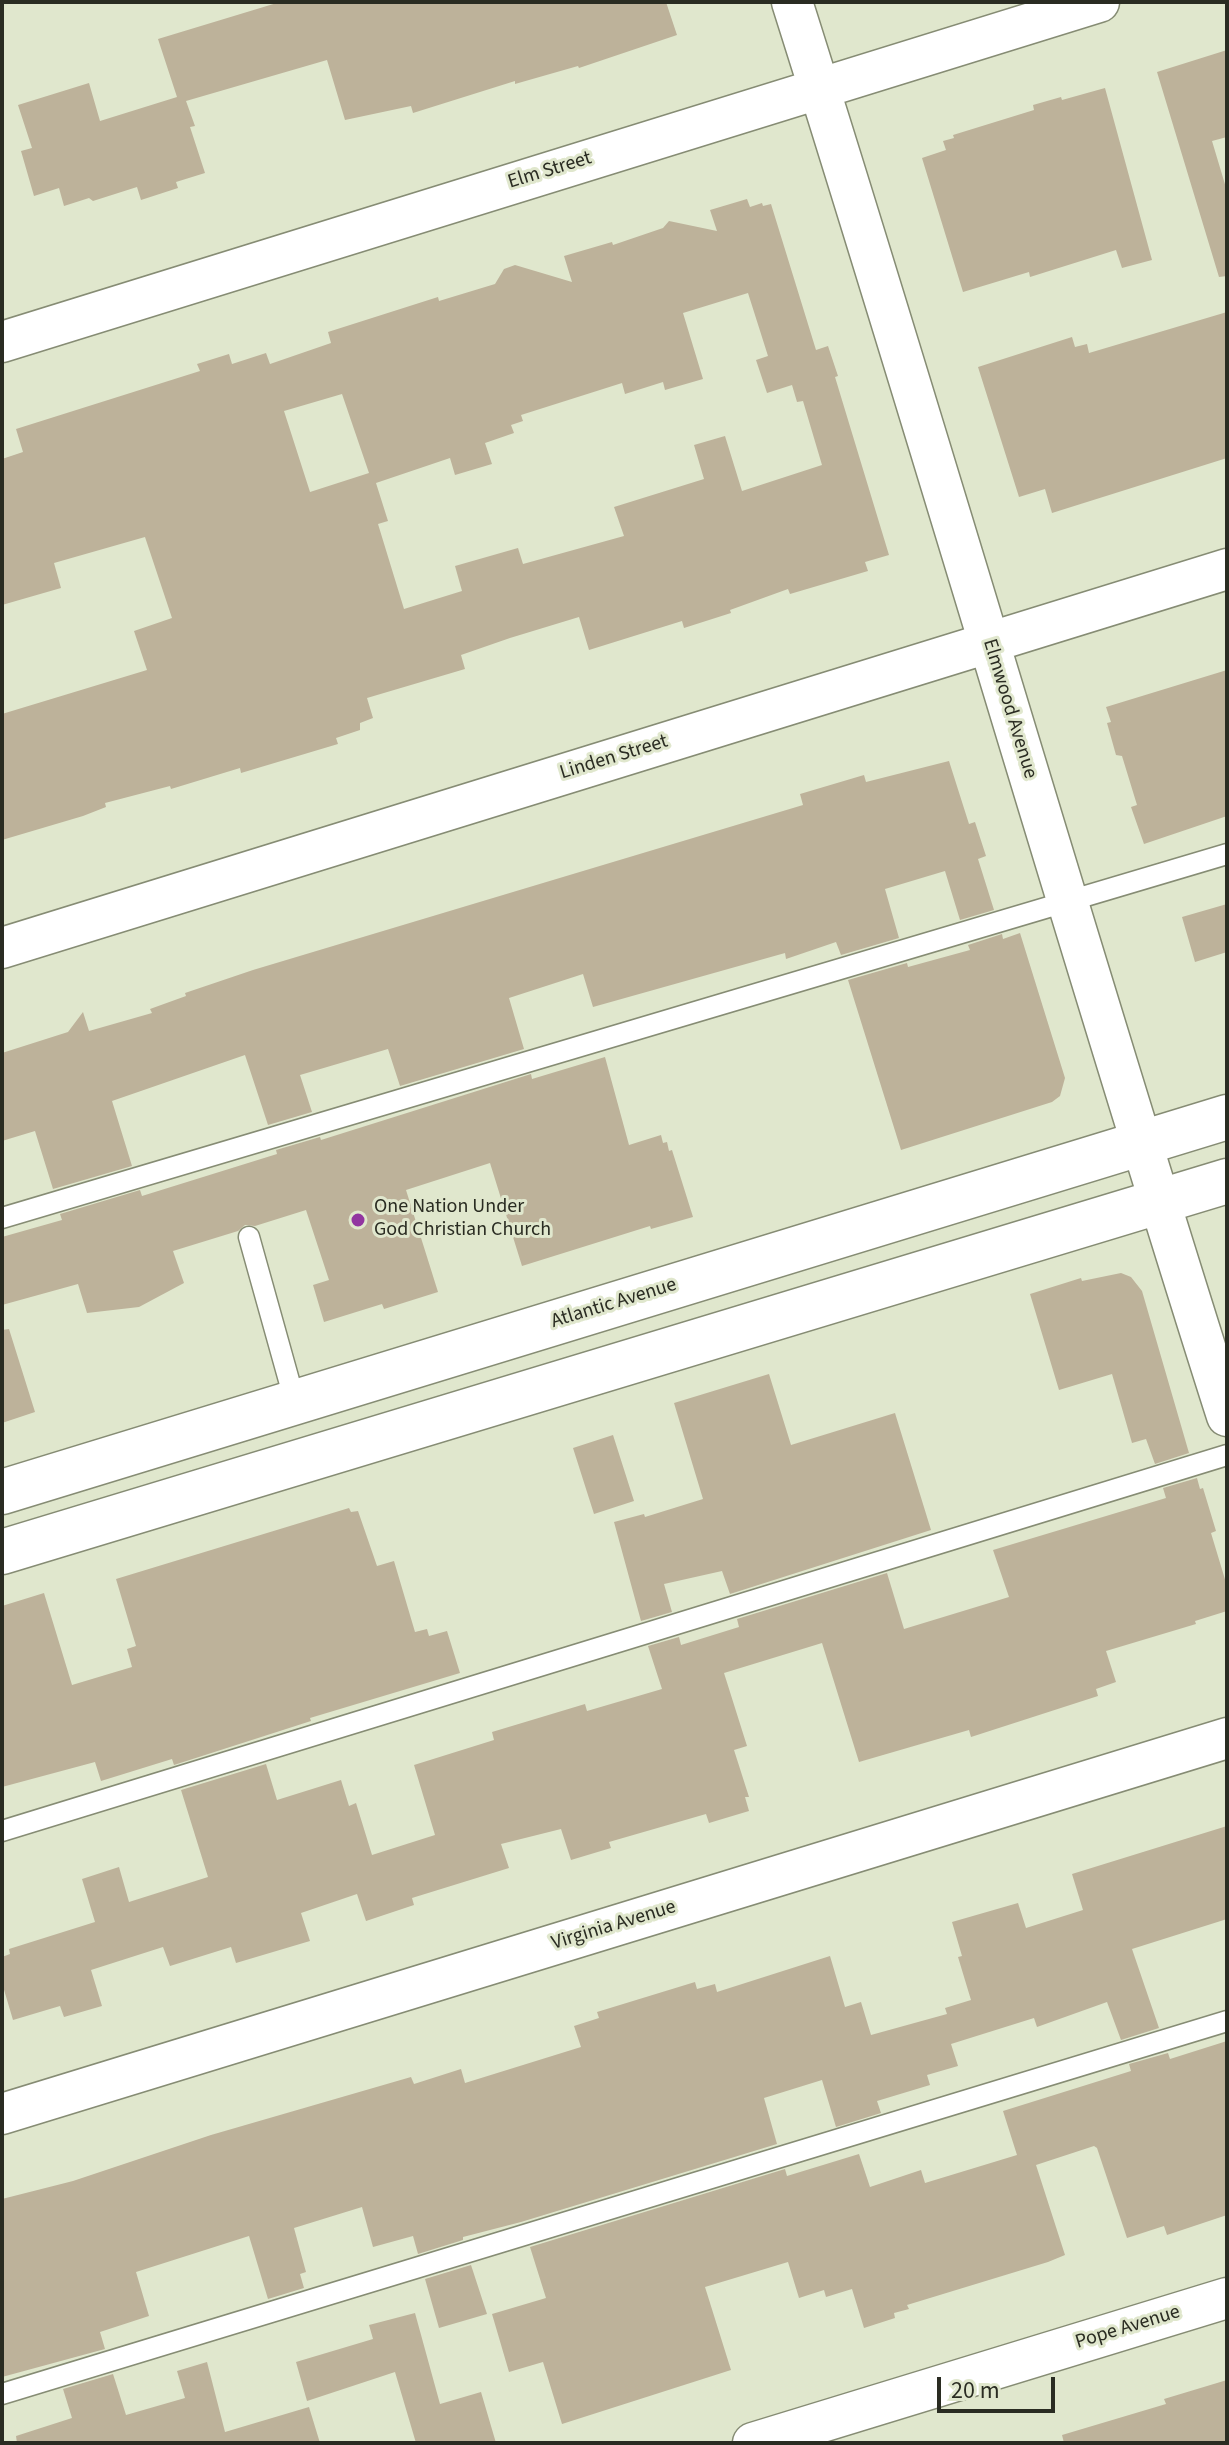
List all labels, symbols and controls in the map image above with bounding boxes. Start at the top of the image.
street label: Elm Street [505,147,595,195]
street label: Elmwood Avenue [976,636,1042,782]
street label: Linden Street [557,730,671,786]
place label: One Nation Under God Christian Church [374,1196,551,1243]
marker: One Nation Under God Christian Church [349,1211,367,1229]
street label: Atlantic Avenue [548,1274,680,1334]
street label: Virginia Avenue [549,1896,679,1956]
street label: Pope Avenue [1073,2301,1183,2355]
scale bar [941,2361,1059,2411]
text: 20 m [951,2373,1000,2408]

